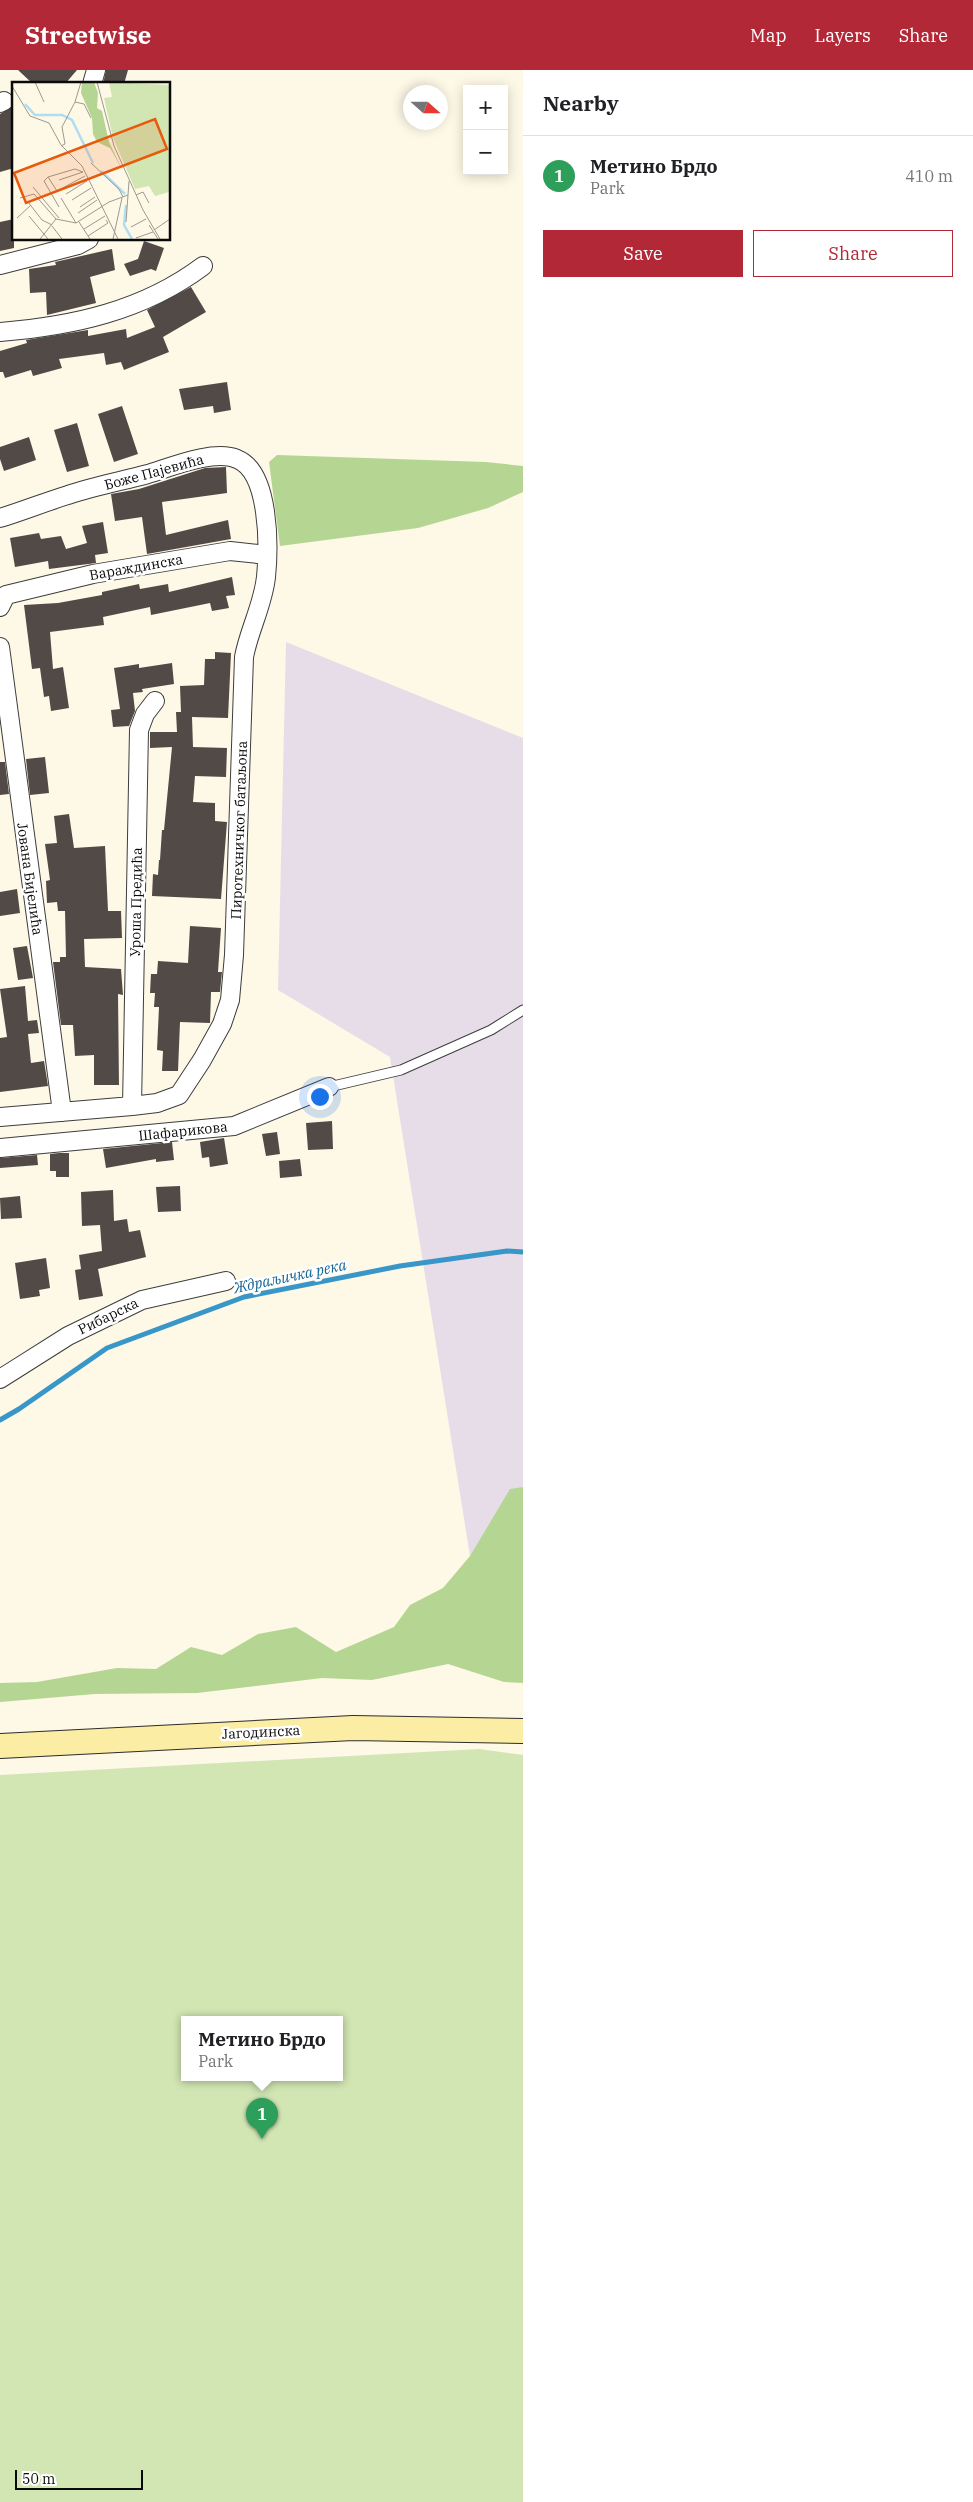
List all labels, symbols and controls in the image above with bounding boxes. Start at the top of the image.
text: Streetwise [25,19,151,51]
text: Map [750,24,787,47]
text: Layers [815,24,871,47]
text: Share [899,24,948,47]
inset map [12,82,170,240]
north arrow [403,85,448,130]
map controls [463,85,508,175]
button: + [463,85,508,130]
text: Nearby [543,89,619,117]
button: − [463,130,508,175]
text: Метино Брдо [590,154,718,178]
text: 1 [554,166,564,186]
text: 410 m [905,166,953,186]
text: Park [590,178,625,198]
button: Save [543,230,743,277]
button: Share [753,230,953,277]
street label: Боже Пајевића [102,450,206,494]
street label: Вараждинска [88,550,185,584]
street label: Пиротехничког батаљона [227,740,251,920]
street label: Јована Бијелића [13,822,47,937]
street label: Уроша Предића [126,847,146,957]
your location [307,1084,333,1110]
street label: Шафарикова [138,1117,229,1145]
water label: Ждраљичка река [231,1255,349,1297]
street label: Рибарска [75,1293,142,1338]
street label: Јагодинска [221,1721,301,1743]
popup [181,2016,343,2081]
text: Метино Брдо [198,2027,326,2051]
text: Park [198,2051,233,2071]
pin: 1 [246,2098,278,2139]
scale bar [15,2467,142,2490]
text: 50 m [22,2470,55,2488]

